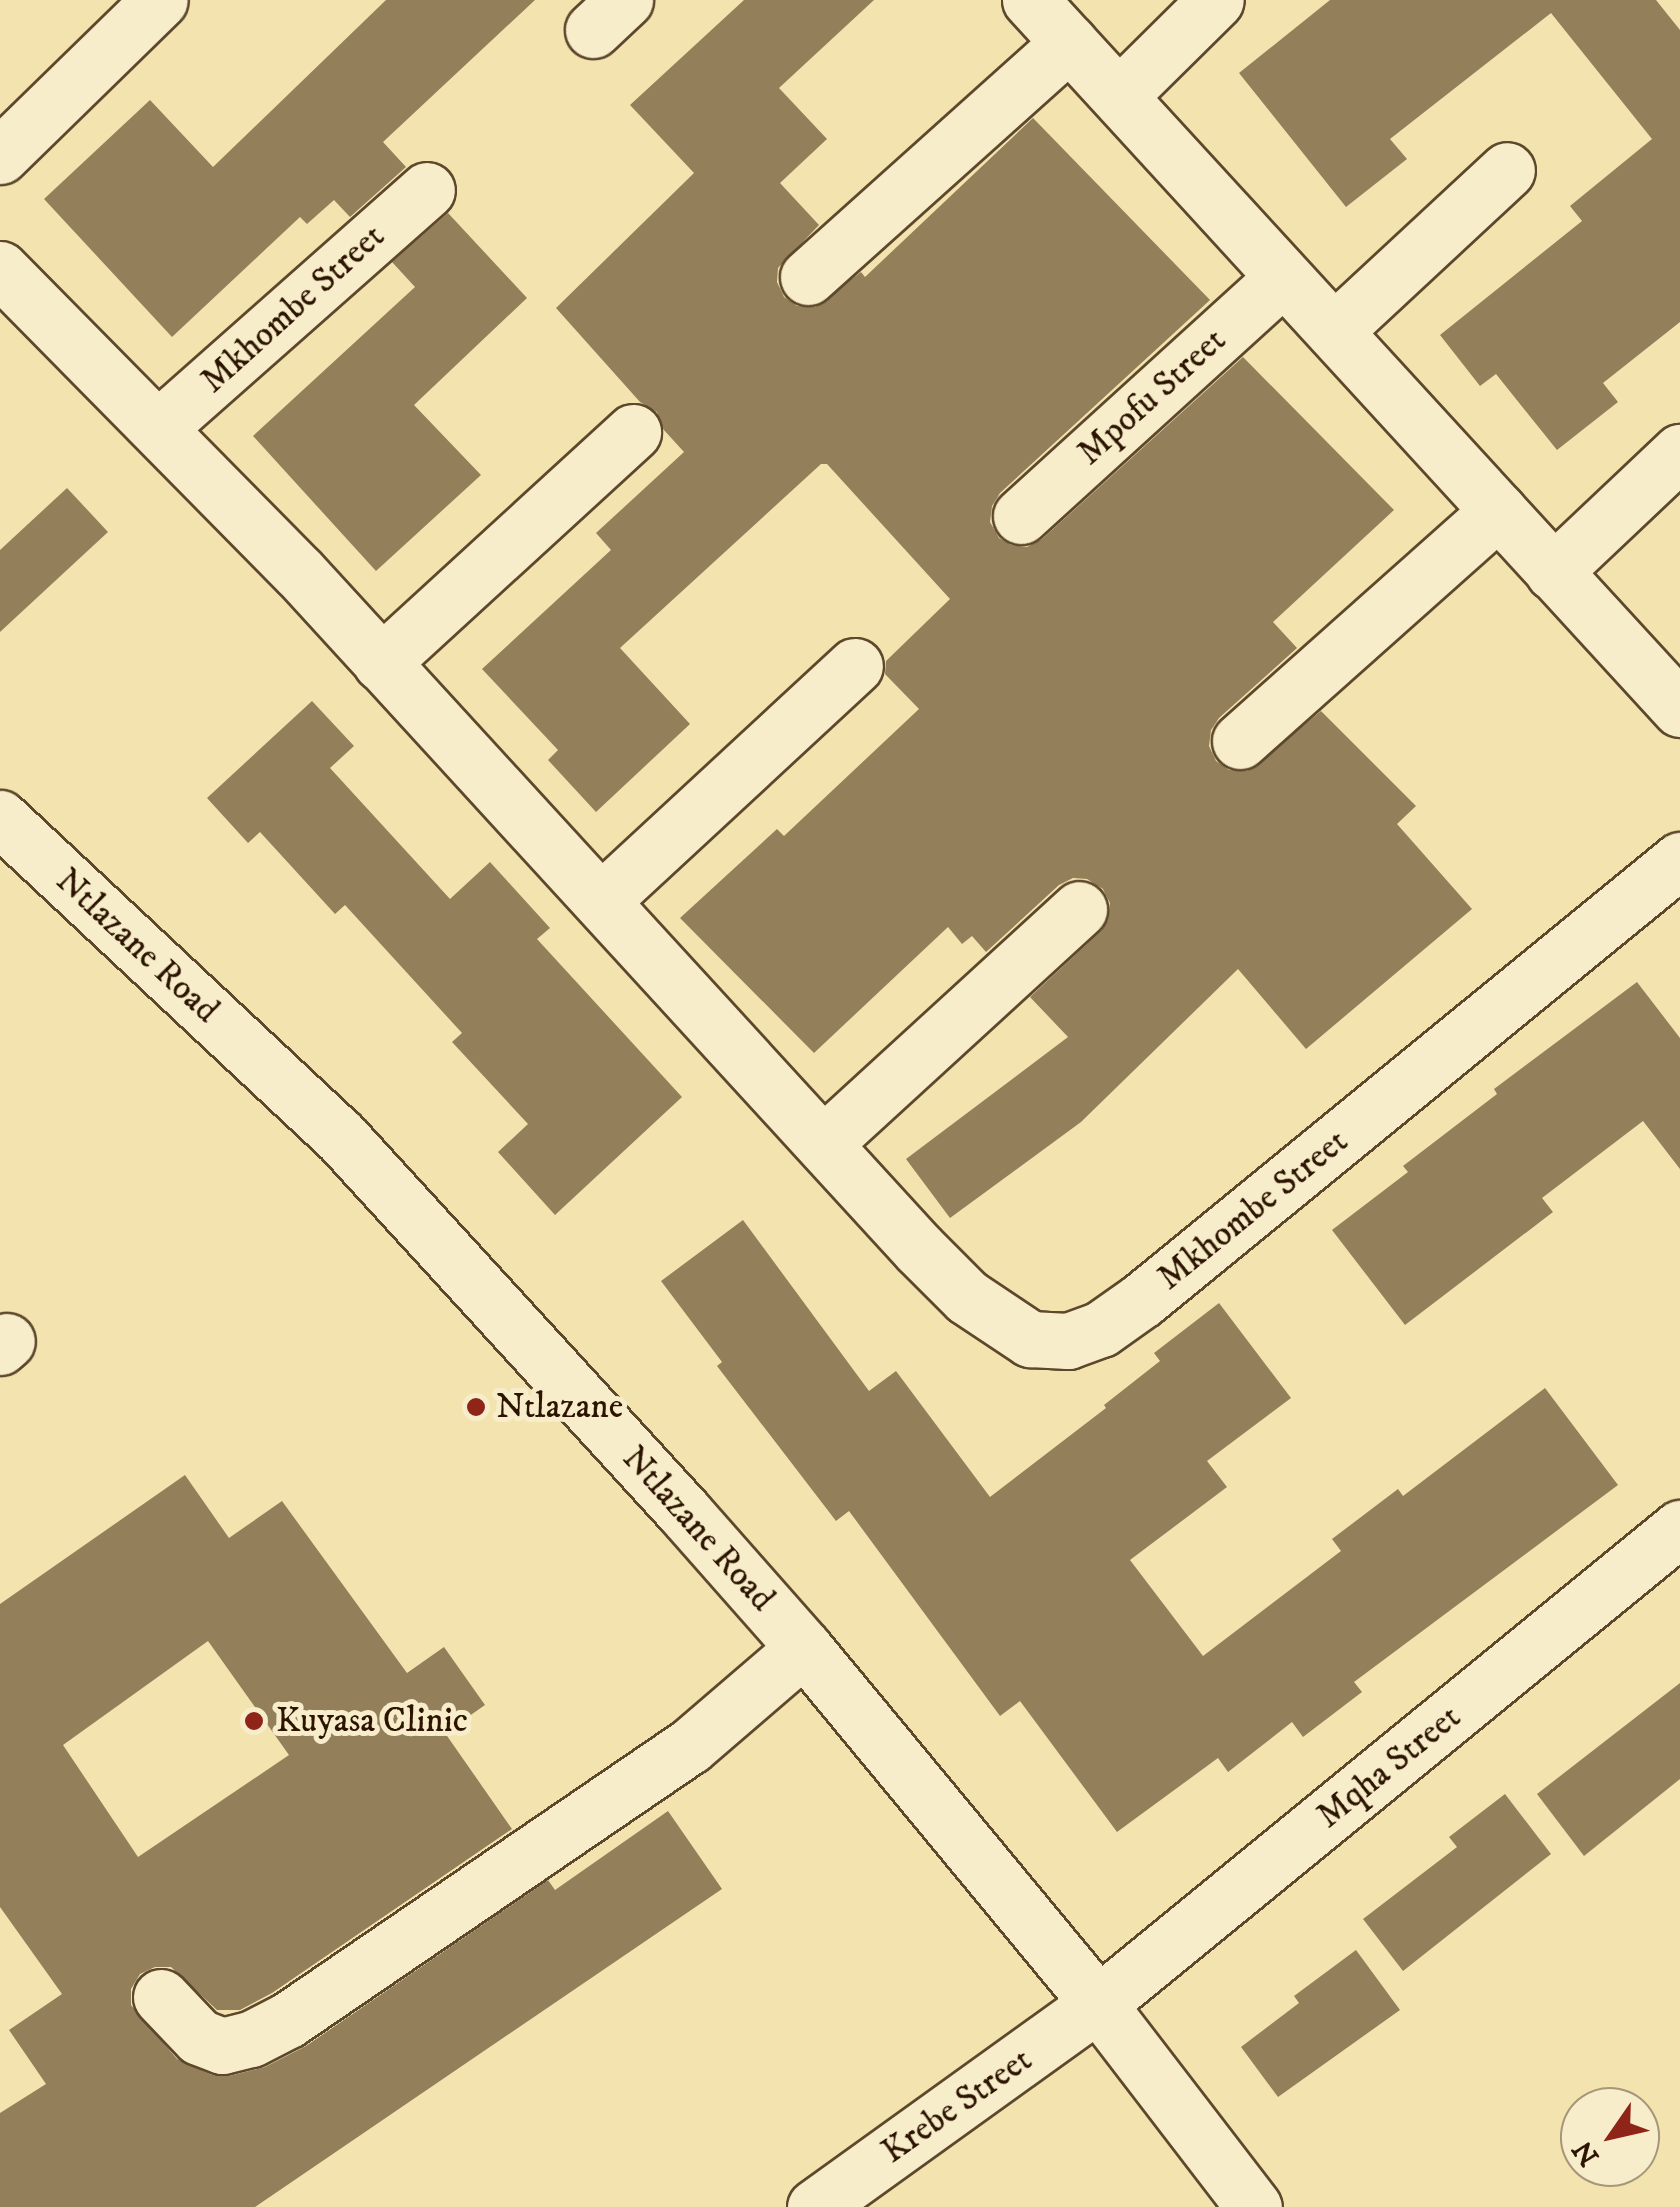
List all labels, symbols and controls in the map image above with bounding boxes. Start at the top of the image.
street label: Mkhombe Street [193,216,393,402]
street label: Mpofu Street [1069,320,1235,474]
street label: Ntlazane Road [47,860,227,1032]
street label: Mkhombe Street [1150,1121,1356,1299]
place label: Ntlazane [496,1386,623,1428]
marker: Ntlazane [465,1396,487,1418]
street label: Ntlazane Road [613,1438,783,1620]
street label: Mqha Street [1309,1697,1469,1837]
place label: Kuyasa Clinic [276,1700,468,1742]
marker: Kuyasa Clinic [241,1708,267,1734]
street label: Krebe Street [874,2039,1040,2173]
north arrow [1560,2087,1660,2187]
text: N [1565,2134,1607,2172]

